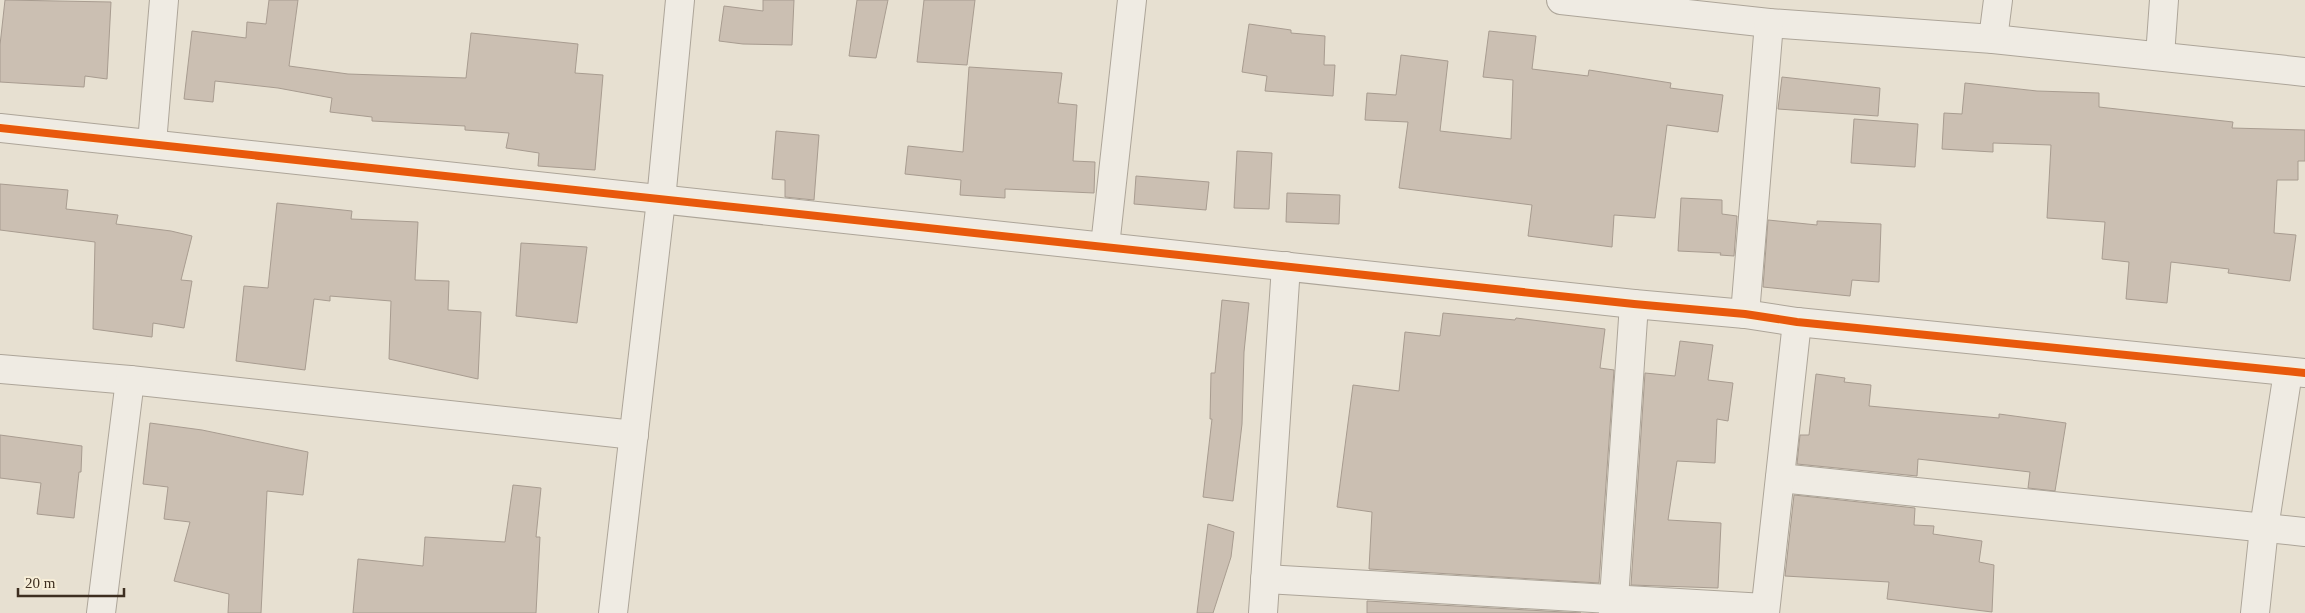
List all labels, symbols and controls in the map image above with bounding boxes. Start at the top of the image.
scale bar [18,566,124,598]
text: 20 m [25,575,56,591]

